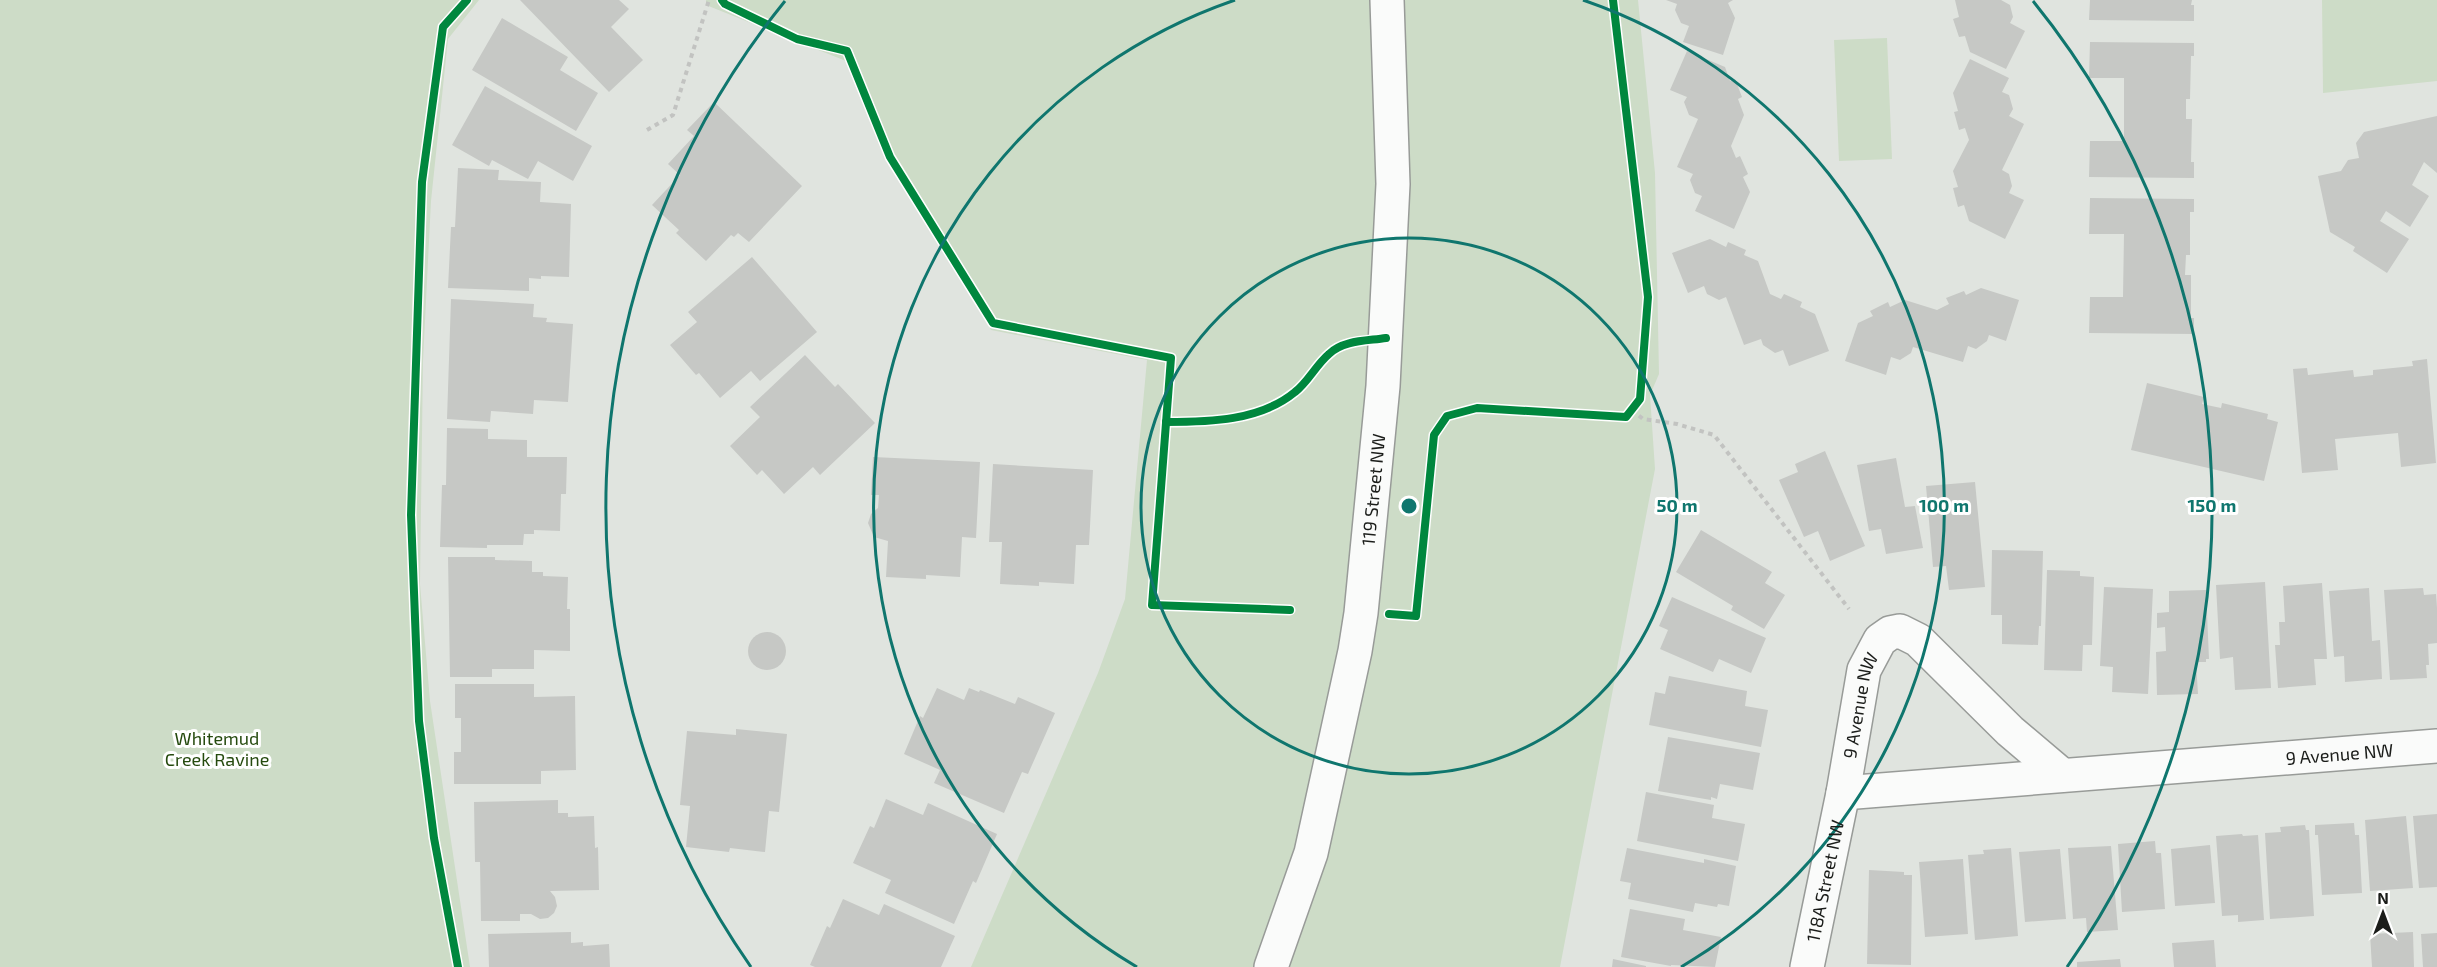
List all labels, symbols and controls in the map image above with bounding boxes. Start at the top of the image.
street label: 119 Street NW [1357,433,1389,547]
text: 50 m [1656,494,1698,516]
text: 100 m [1919,494,1969,516]
text: 150 m [2188,494,2236,516]
centre of rings [1399,496,1419,516]
street label: 9 Avenue NW [1838,648,1882,760]
park label: Whitemud Creek Ravine [165,727,269,770]
street label: 9 Avenue NW [2285,738,2394,769]
street label: 118A Street NW [1802,818,1848,944]
north arrow [2353,883,2413,943]
text: N [2377,888,2389,907]

